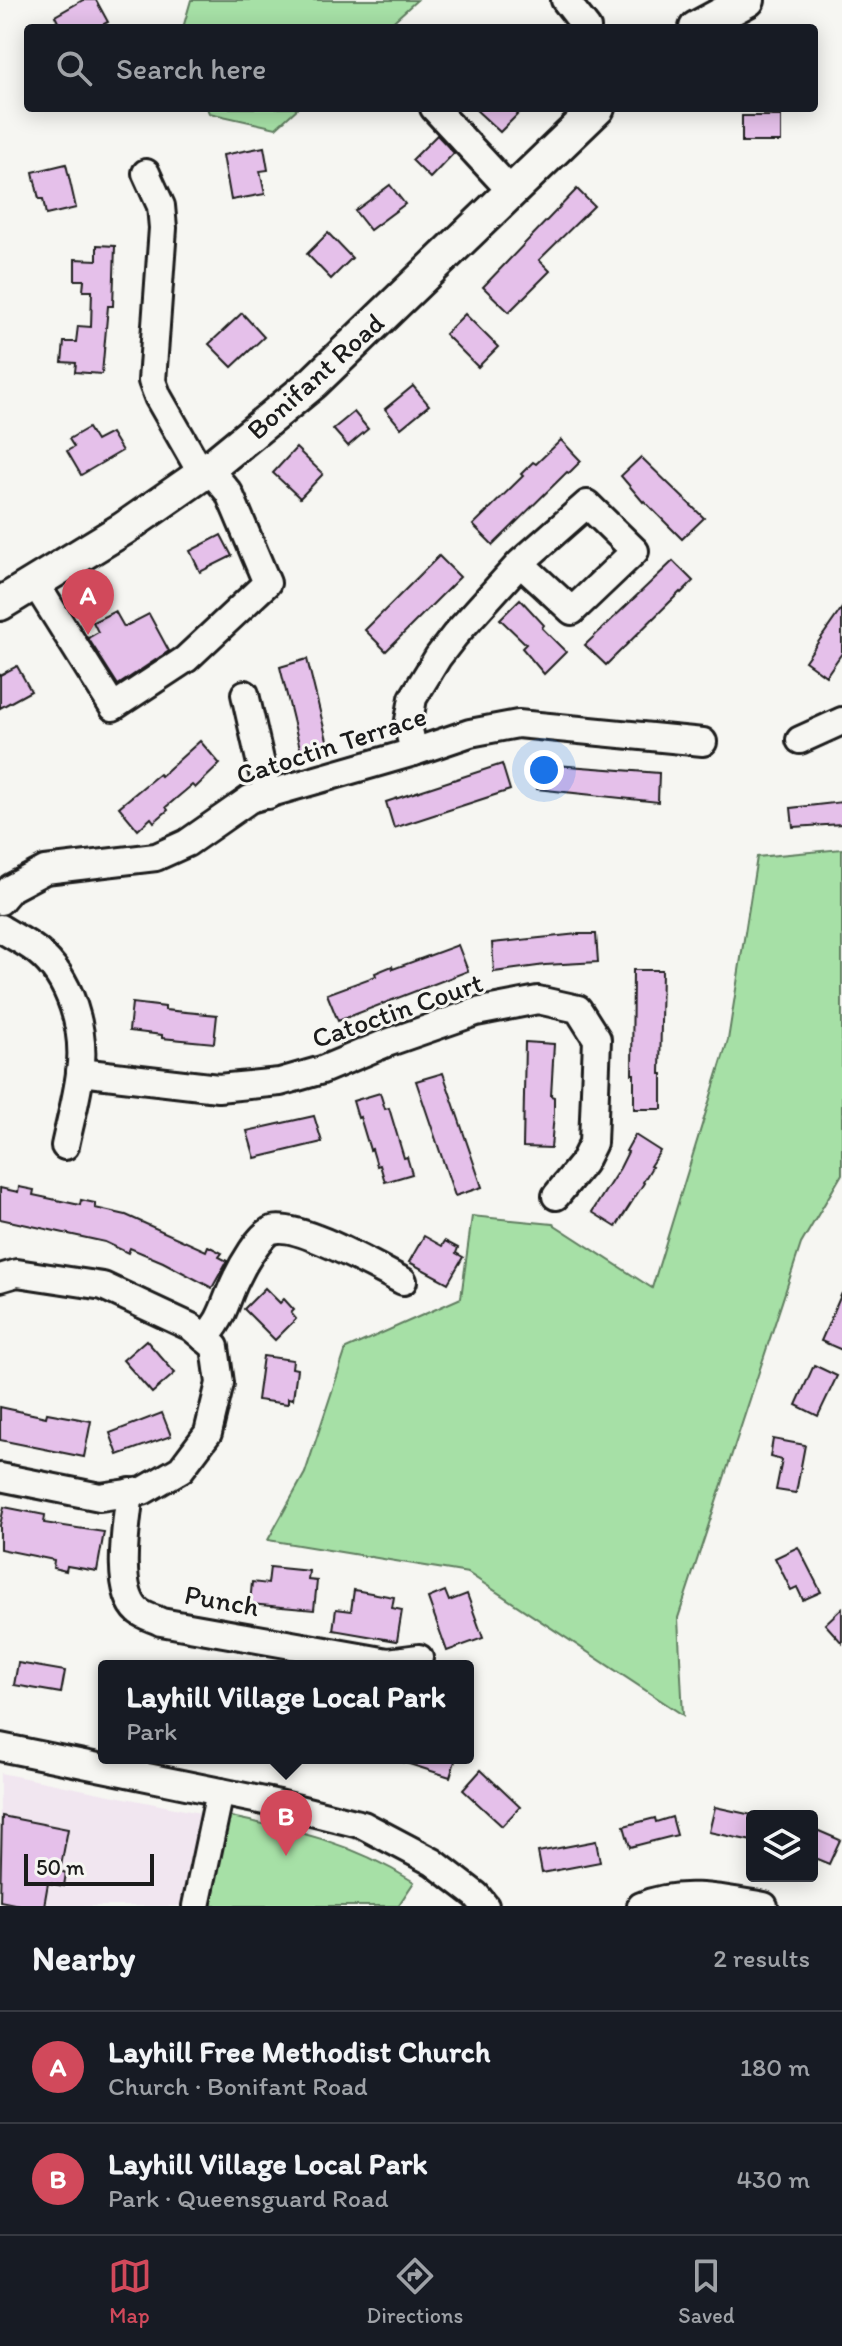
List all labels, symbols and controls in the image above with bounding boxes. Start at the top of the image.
search box [24,24,818,112]
icon: search [52,46,96,90]
text: Search here [116,50,266,87]
street label: Bonifant Road [239,305,391,447]
pin: A [62,569,114,635]
street label: Catoctin Terrace [232,698,430,792]
your location [524,750,564,790]
street label: Catoctin Court [307,965,487,1055]
street label: Punch [182,1577,262,1623]
popup [98,1660,474,1764]
text: Layhill Village Local Park [126,1678,446,1715]
text: Park [126,1715,177,1747]
pin: B [260,1790,312,1856]
map controls [746,1810,818,1882]
button: layers [746,1810,818,1882]
scale bar [24,1850,154,1886]
text: 50 m [36,1854,85,1881]
text: Nearby [32,1938,135,1979]
text: 2 results [713,1942,810,1974]
text: Layhill Free Methodist Church [108,2033,490,2070]
text: A [50,2051,66,2083]
text: 180 m [740,2051,810,2083]
text: Church · Bonifant Road [108,2070,368,2102]
text: Layhill Village Local Park [108,2145,428,2182]
text: B [50,2163,66,2195]
text: 430 m [736,2163,810,2195]
text: Park · Queensguard Road [108,2182,389,2214]
tab: Map [108,2254,152,2329]
tab: Directions [367,2254,463,2329]
tab: Saved [678,2254,734,2329]

